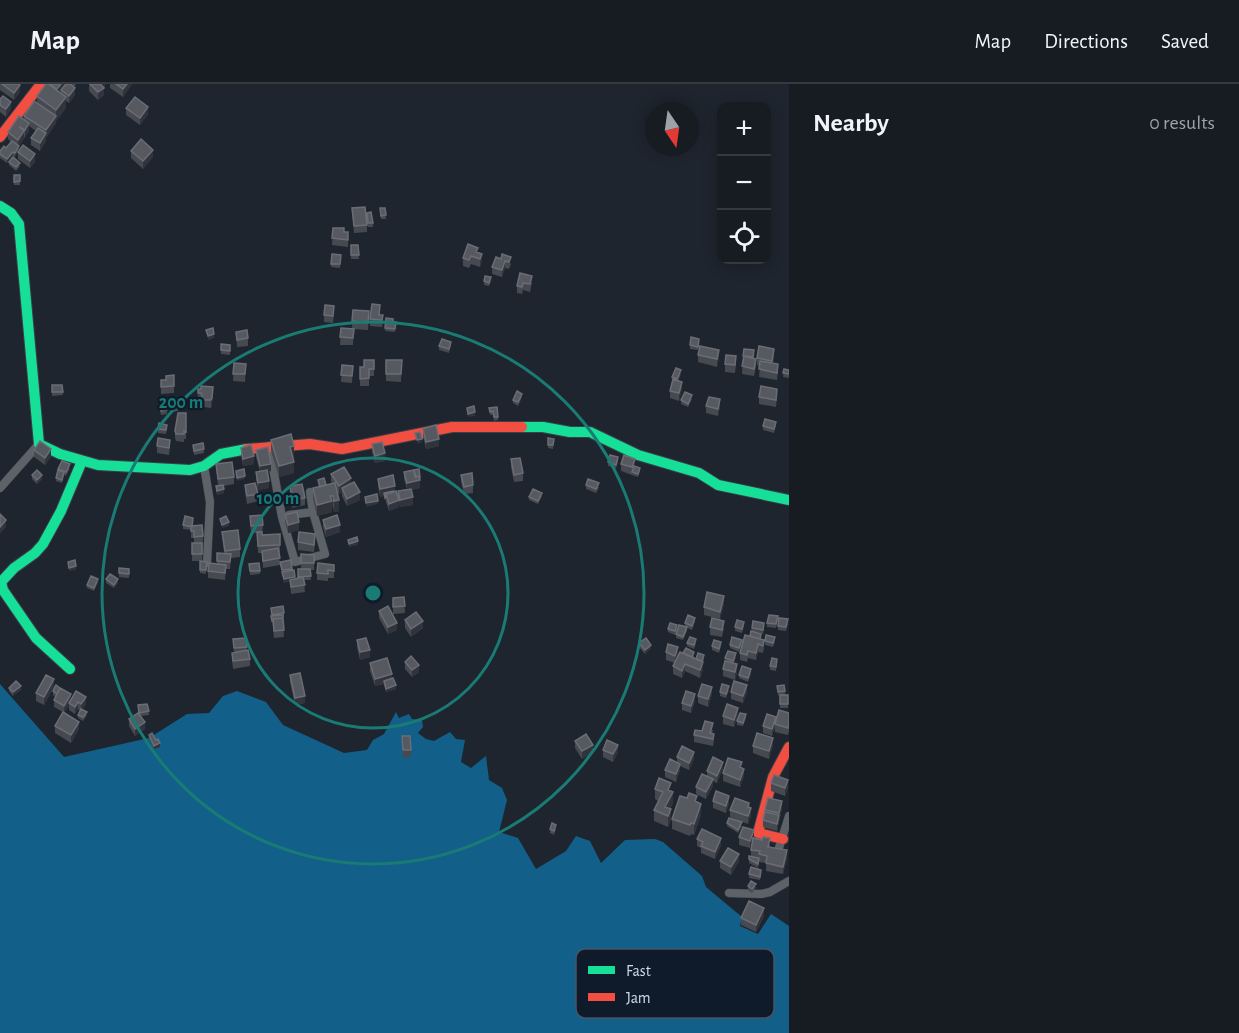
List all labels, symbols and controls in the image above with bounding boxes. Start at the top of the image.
text: Map [30,27,80,55]
text: Map [975,31,1011,52]
text: Directions [1044,31,1128,52]
text: Saved [1161,31,1209,52]
north arrow [645,102,699,156]
map controls [717,102,771,264]
button: + [717,102,771,156]
text: Nearby [813,110,889,136]
text: 0 results [1149,113,1215,133]
button: − [717,156,771,210]
button: locate [717,210,771,264]
text: 200 m [159,394,203,412]
text: 100 m [257,490,299,508]
centre of rings [363,583,383,603]
legend [576,949,774,1018]
text: Fast [626,963,651,979]
text: Jam [626,990,651,1006]

